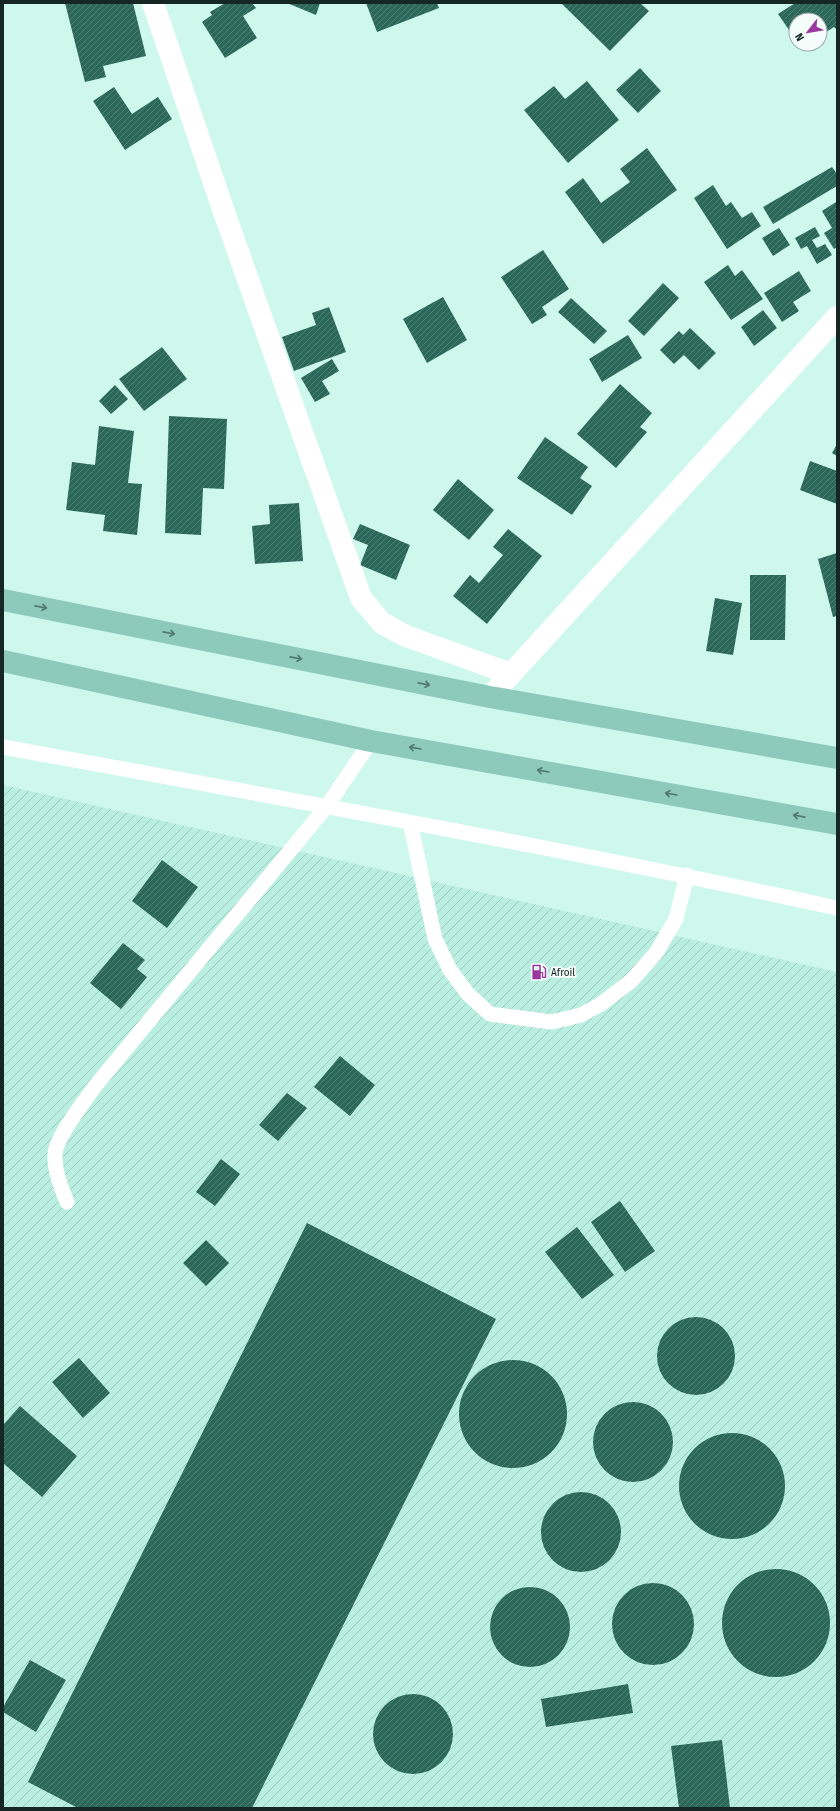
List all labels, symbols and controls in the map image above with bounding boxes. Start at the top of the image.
north arrow [788,12,828,52]
text: N [793,31,807,43]
one-way arrow [34,604,47,612]
one-way arrow [162,629,175,637]
one-way arrow [289,655,302,663]
one-way arrow [417,680,430,688]
one-way arrow [409,744,422,752]
one-way arrow [537,767,550,775]
one-way arrow [665,789,678,797]
one-way arrow [793,812,806,820]
fuel station icon: Afroil [530,963,548,981]
place label: Afroil [551,966,575,979]

